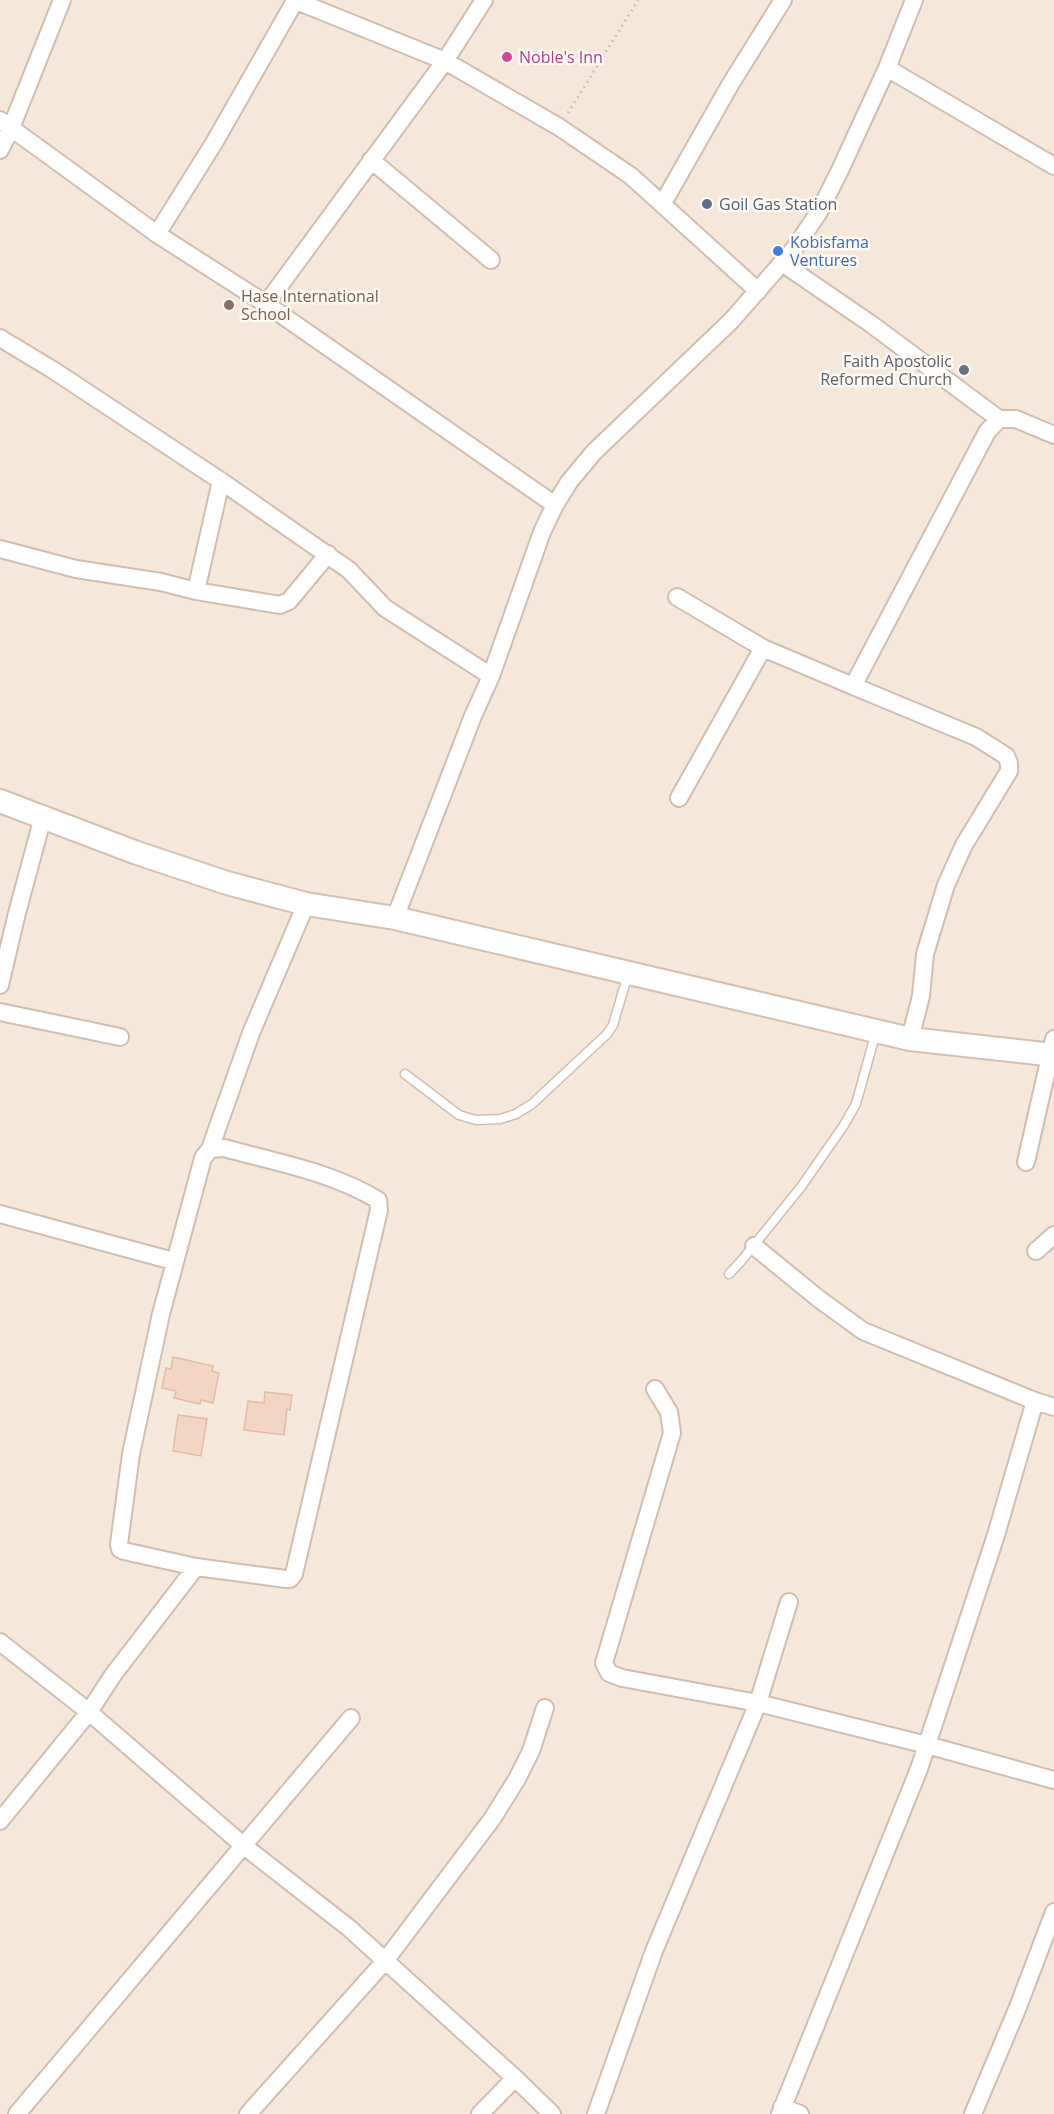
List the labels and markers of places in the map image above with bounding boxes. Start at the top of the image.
place label: Noble's Inn [519,46,603,68]
marker: Noble's Inn [500,50,514,64]
place label: Goil Gas Station [719,193,837,215]
marker: Goil Gas Station [700,197,714,211]
place label: Kobisfama Ventures [790,231,869,271]
marker: Kobisfama Ventures [771,244,785,258]
place label: Hase International School [241,285,379,325]
marker: Hase International School [222,298,236,312]
place label: Faith Apostolic Reformed Church [820,350,952,390]
marker: Faith Apostolic Reformed Church [957,363,971,377]

